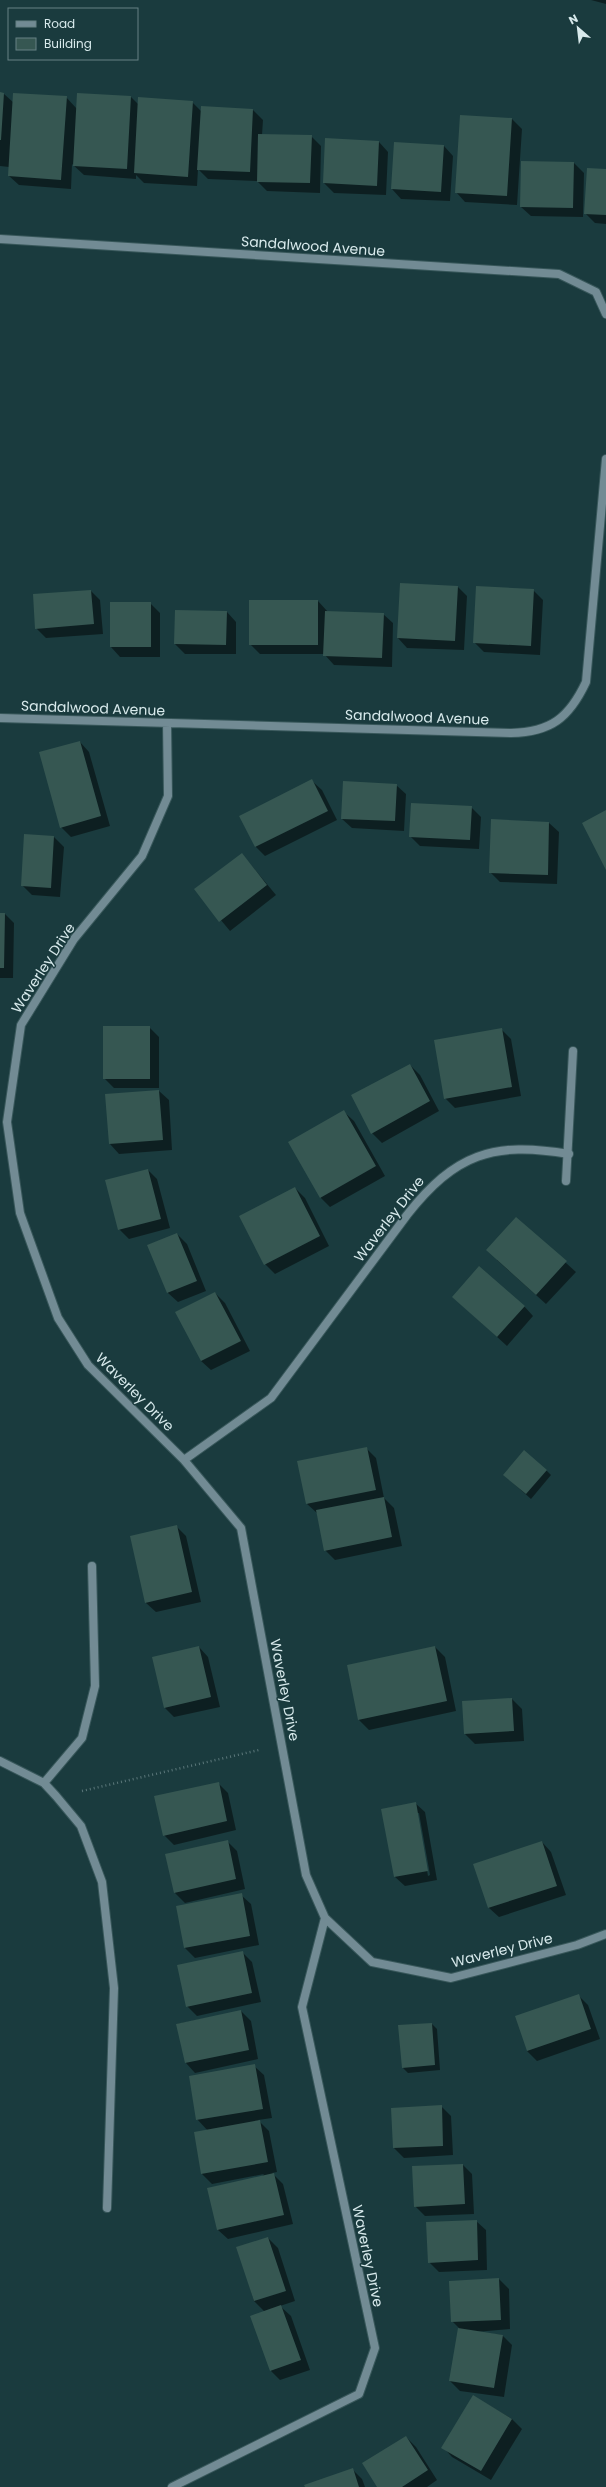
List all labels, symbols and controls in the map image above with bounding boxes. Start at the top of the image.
legend [8,8,138,60]
north arrow [558,8,598,48]
text: N [566,10,581,28]
text: Road [44,15,75,32]
text: Building [44,35,92,52]
street label: Sandalwood Avenue [240,231,386,261]
street label: Sandalwood Avenue [21,695,166,721]
street label: Sandalwood Avenue [345,704,490,730]
street label: Waverley Drive [6,919,80,1017]
street label: Waverley Drive [349,1172,429,1266]
street label: Waverley Drive [91,1348,179,1436]
street label: Waverley Drive [265,1637,305,1743]
street label: Waverley Drive [449,1928,555,1972]
street label: Waverley Drive [347,2203,389,2309]

